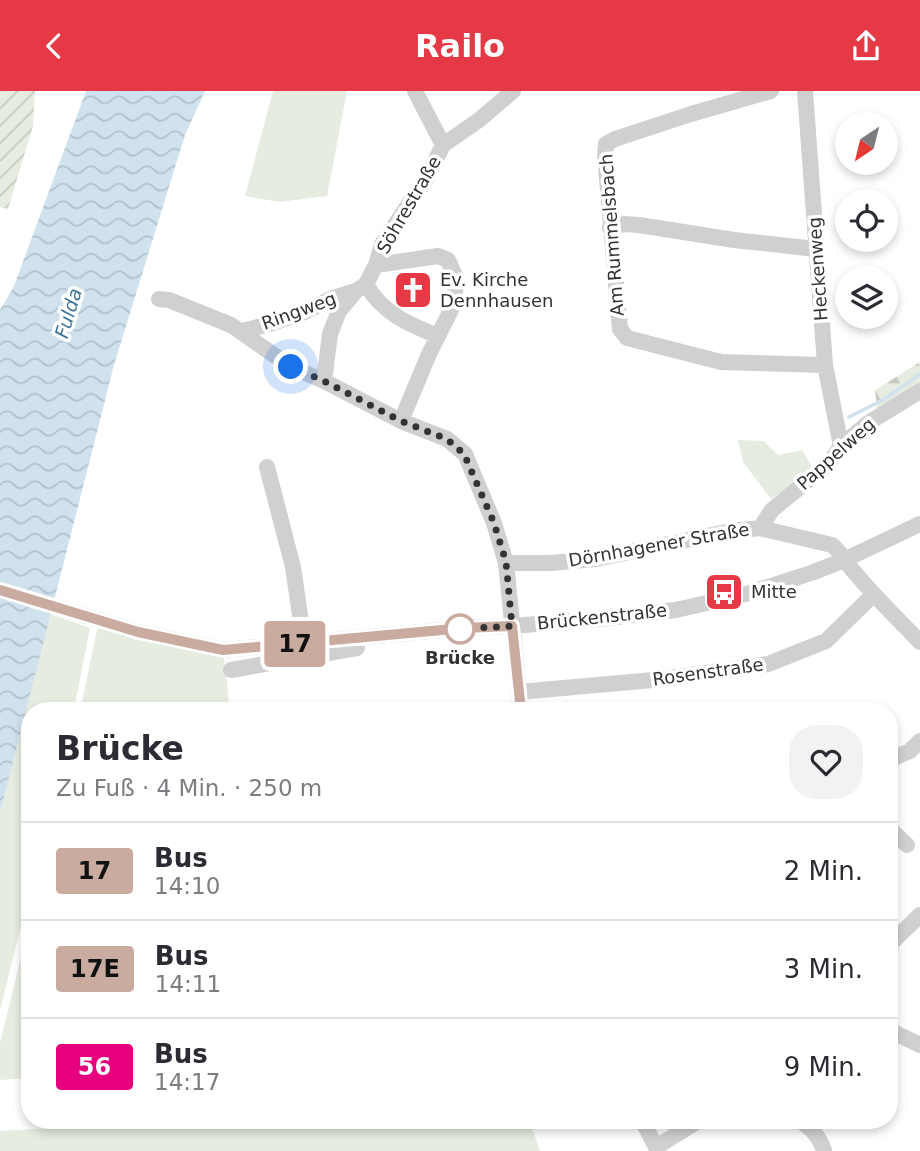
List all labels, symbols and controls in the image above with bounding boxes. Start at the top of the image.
icon: back [35,27,73,65]
text: Railo [415,27,505,65]
icon: share [847,27,885,65]
north arrow [835,112,898,175]
map controls [835,112,898,329]
street label: Söhrestraße [372,152,445,257]
street label: Am Rummelsbach [595,153,628,317]
button: locate [835,189,898,252]
street label: Heckenweg [803,216,832,322]
button: layers [835,266,898,329]
church icon: Ev. Kirche Dennhausen [392,269,434,311]
place label: Ev. Kirche Dennhausen [440,269,553,311]
water label: Fulda [50,285,86,341]
street label: Ringweg [259,287,339,334]
your location [273,349,308,384]
street label: Pappelweg [793,413,879,494]
street label: Dörnhagener Straße [567,518,751,571]
bus stop icon: Mitte [703,571,745,613]
place label: Mitte [751,581,797,602]
street label: Brückenstraße [536,599,668,634]
marker: Brücke [445,614,475,644]
line badge: 17 [264,621,326,667]
text: 17 [278,630,312,658]
place label: Brücke [425,647,495,668]
street label: Rosenstraße [651,653,765,690]
button: heart [789,725,863,799]
text: Brücke [56,729,184,768]
text: Zu Fuß · 4 Min. · 250 m [56,775,322,801]
text: Bus [154,843,208,873]
text: 2 Min. [784,856,863,886]
text: 17 [78,857,111,885]
text: 14:10 [154,873,220,899]
text: Bus [155,941,209,971]
text: 3 Min. [784,954,863,984]
text: 17E [70,955,120,983]
text: 14:11 [155,971,221,997]
text: Bus [154,1039,208,1069]
text: 9 Min. [784,1052,863,1082]
text: 56 [78,1053,111,1081]
text: 14:17 [154,1069,220,1095]

